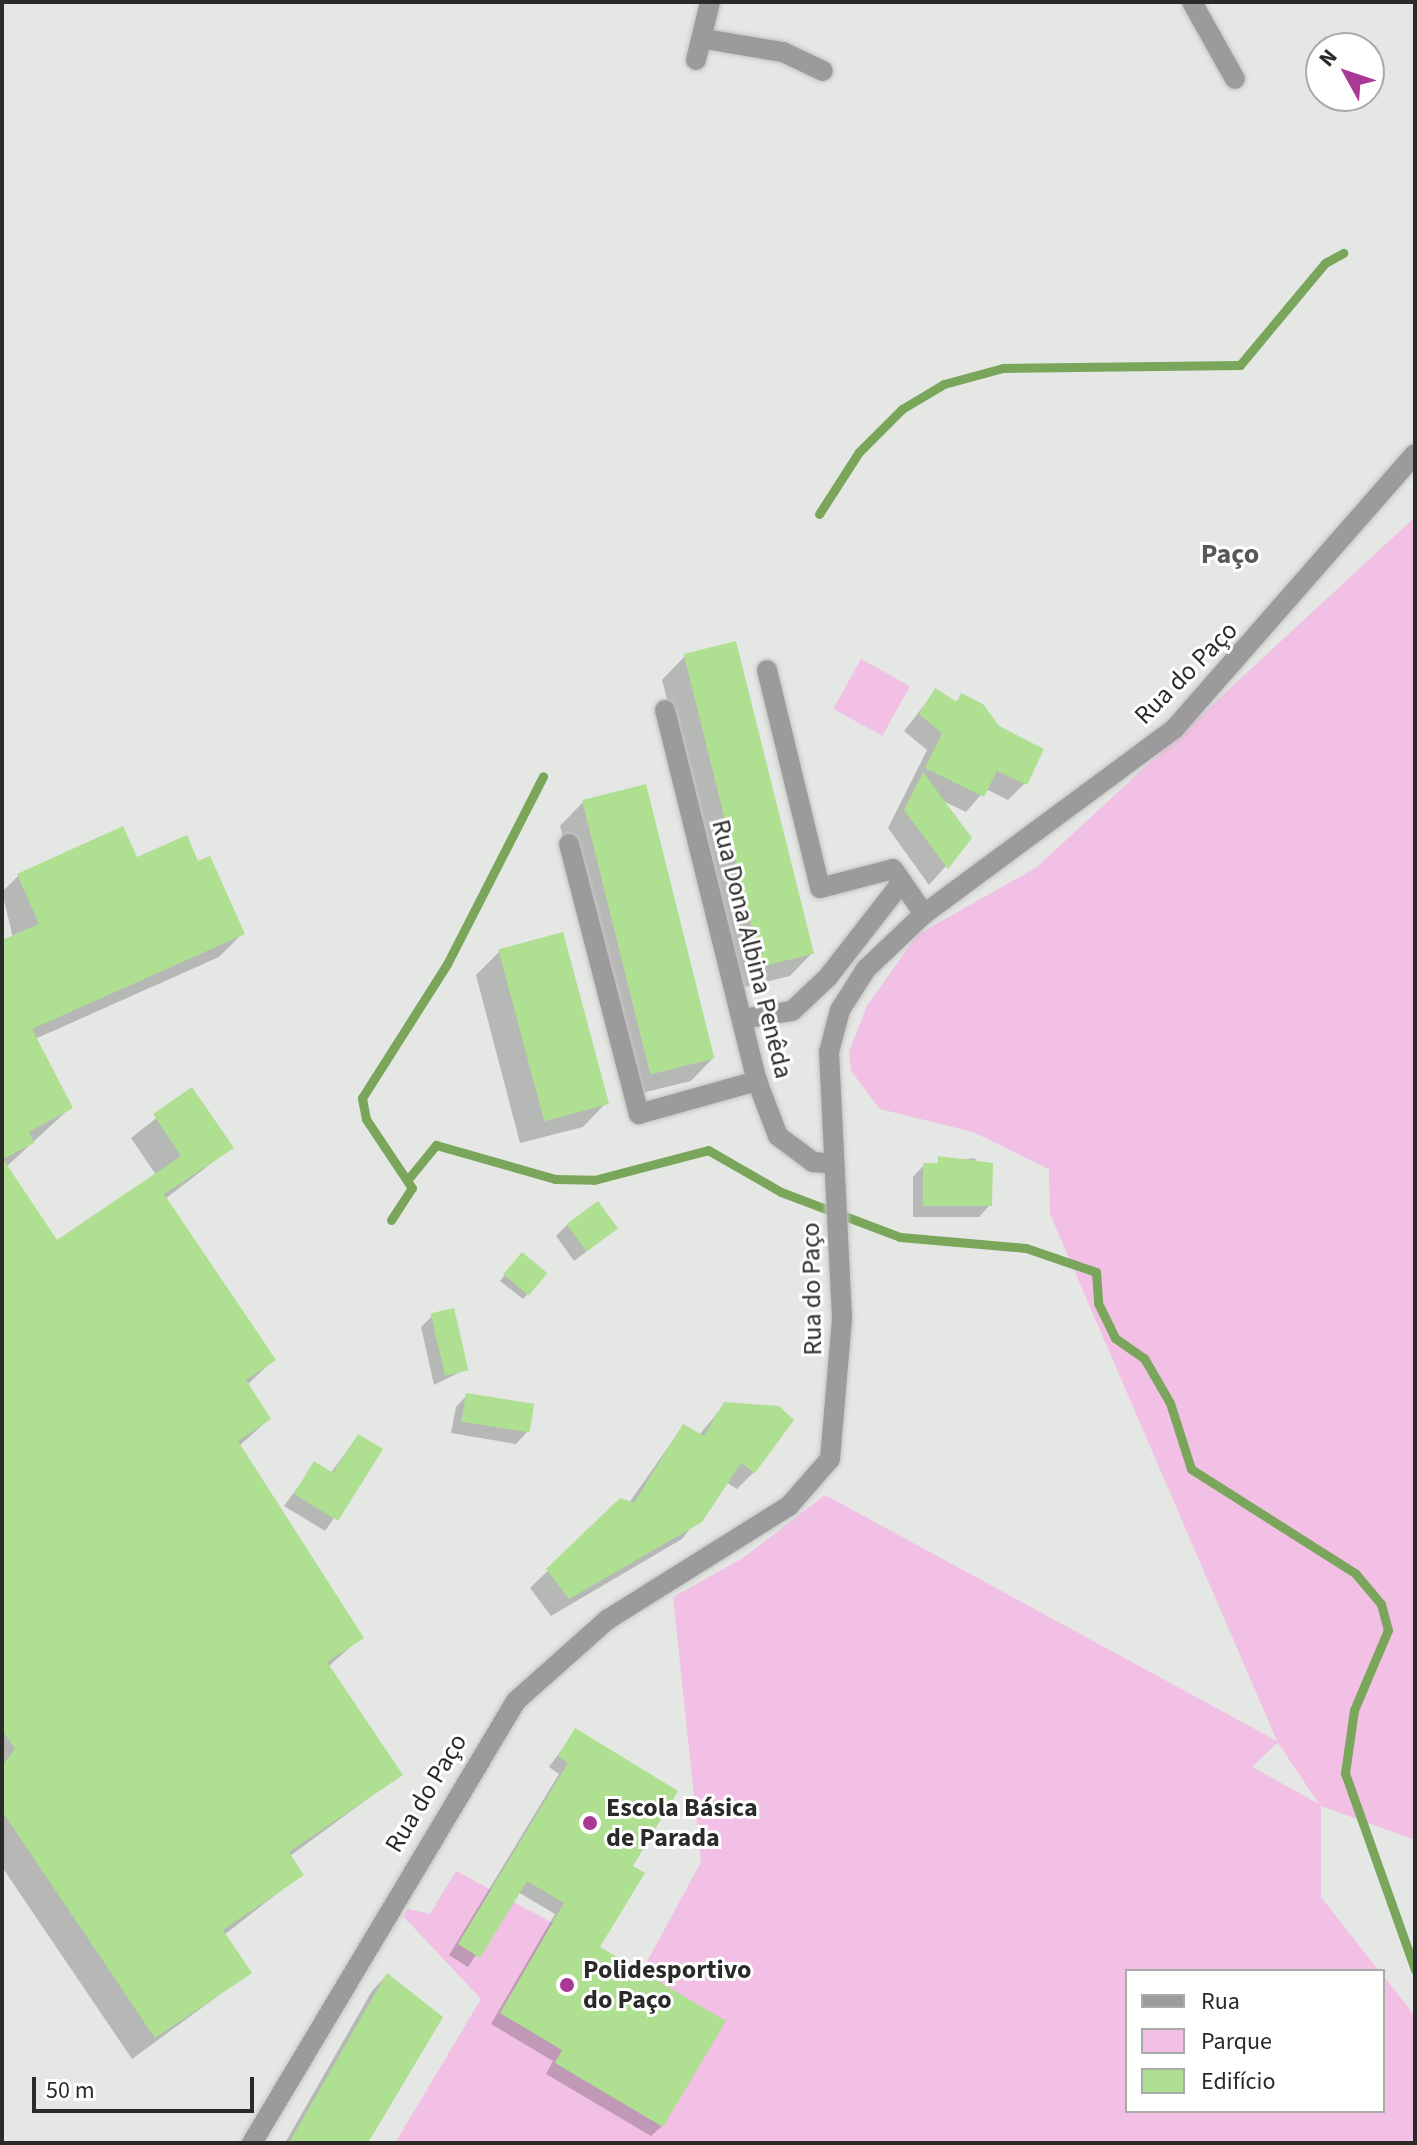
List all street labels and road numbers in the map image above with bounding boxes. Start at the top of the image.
street label: Rua do Paço [1128,615,1244,731]
street label: Rua Dona Albina Penêda [705,816,799,1082]
street label: Rua do Paço [795,1222,829,1356]
street label: Rua do Paço [378,1728,474,1858]

